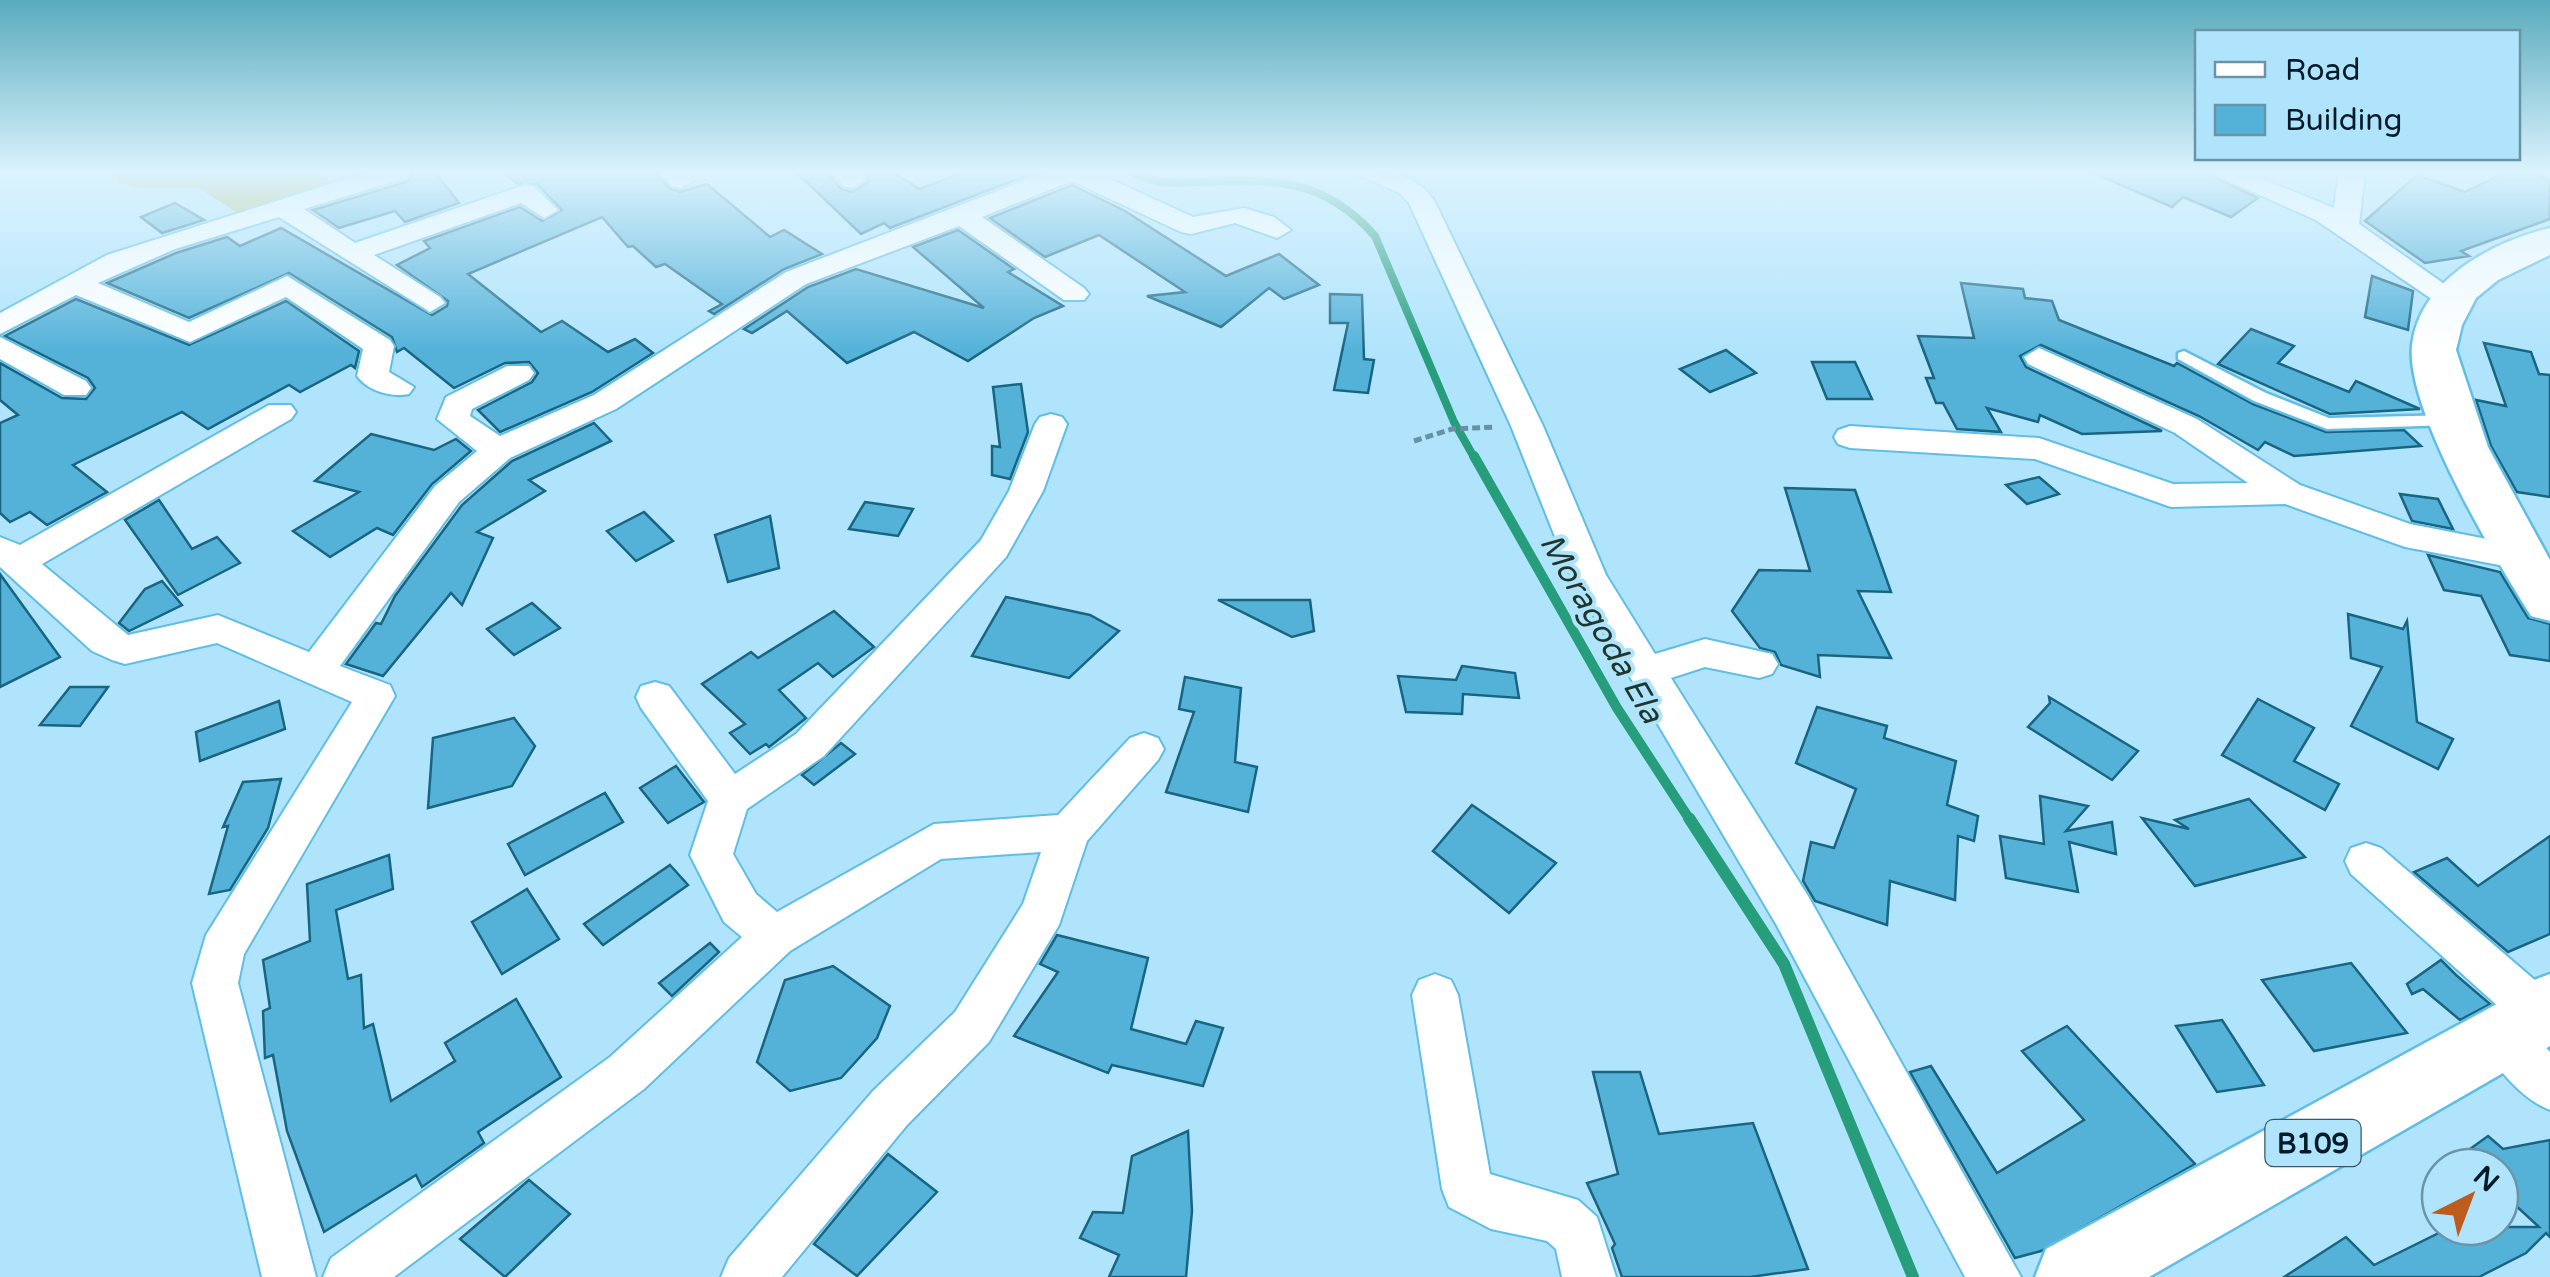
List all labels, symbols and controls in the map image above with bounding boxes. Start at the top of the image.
legend [2195,30,2520,160]
text: Road [2285,52,2360,89]
text: Building [2285,102,2402,139]
water label: Moragoda Ela [1532,527,1671,731]
road number: B109 [2266,1120,2360,1166]
north arrow [2420,1147,2520,1247]
text: N [2466,1159,2506,1199]

